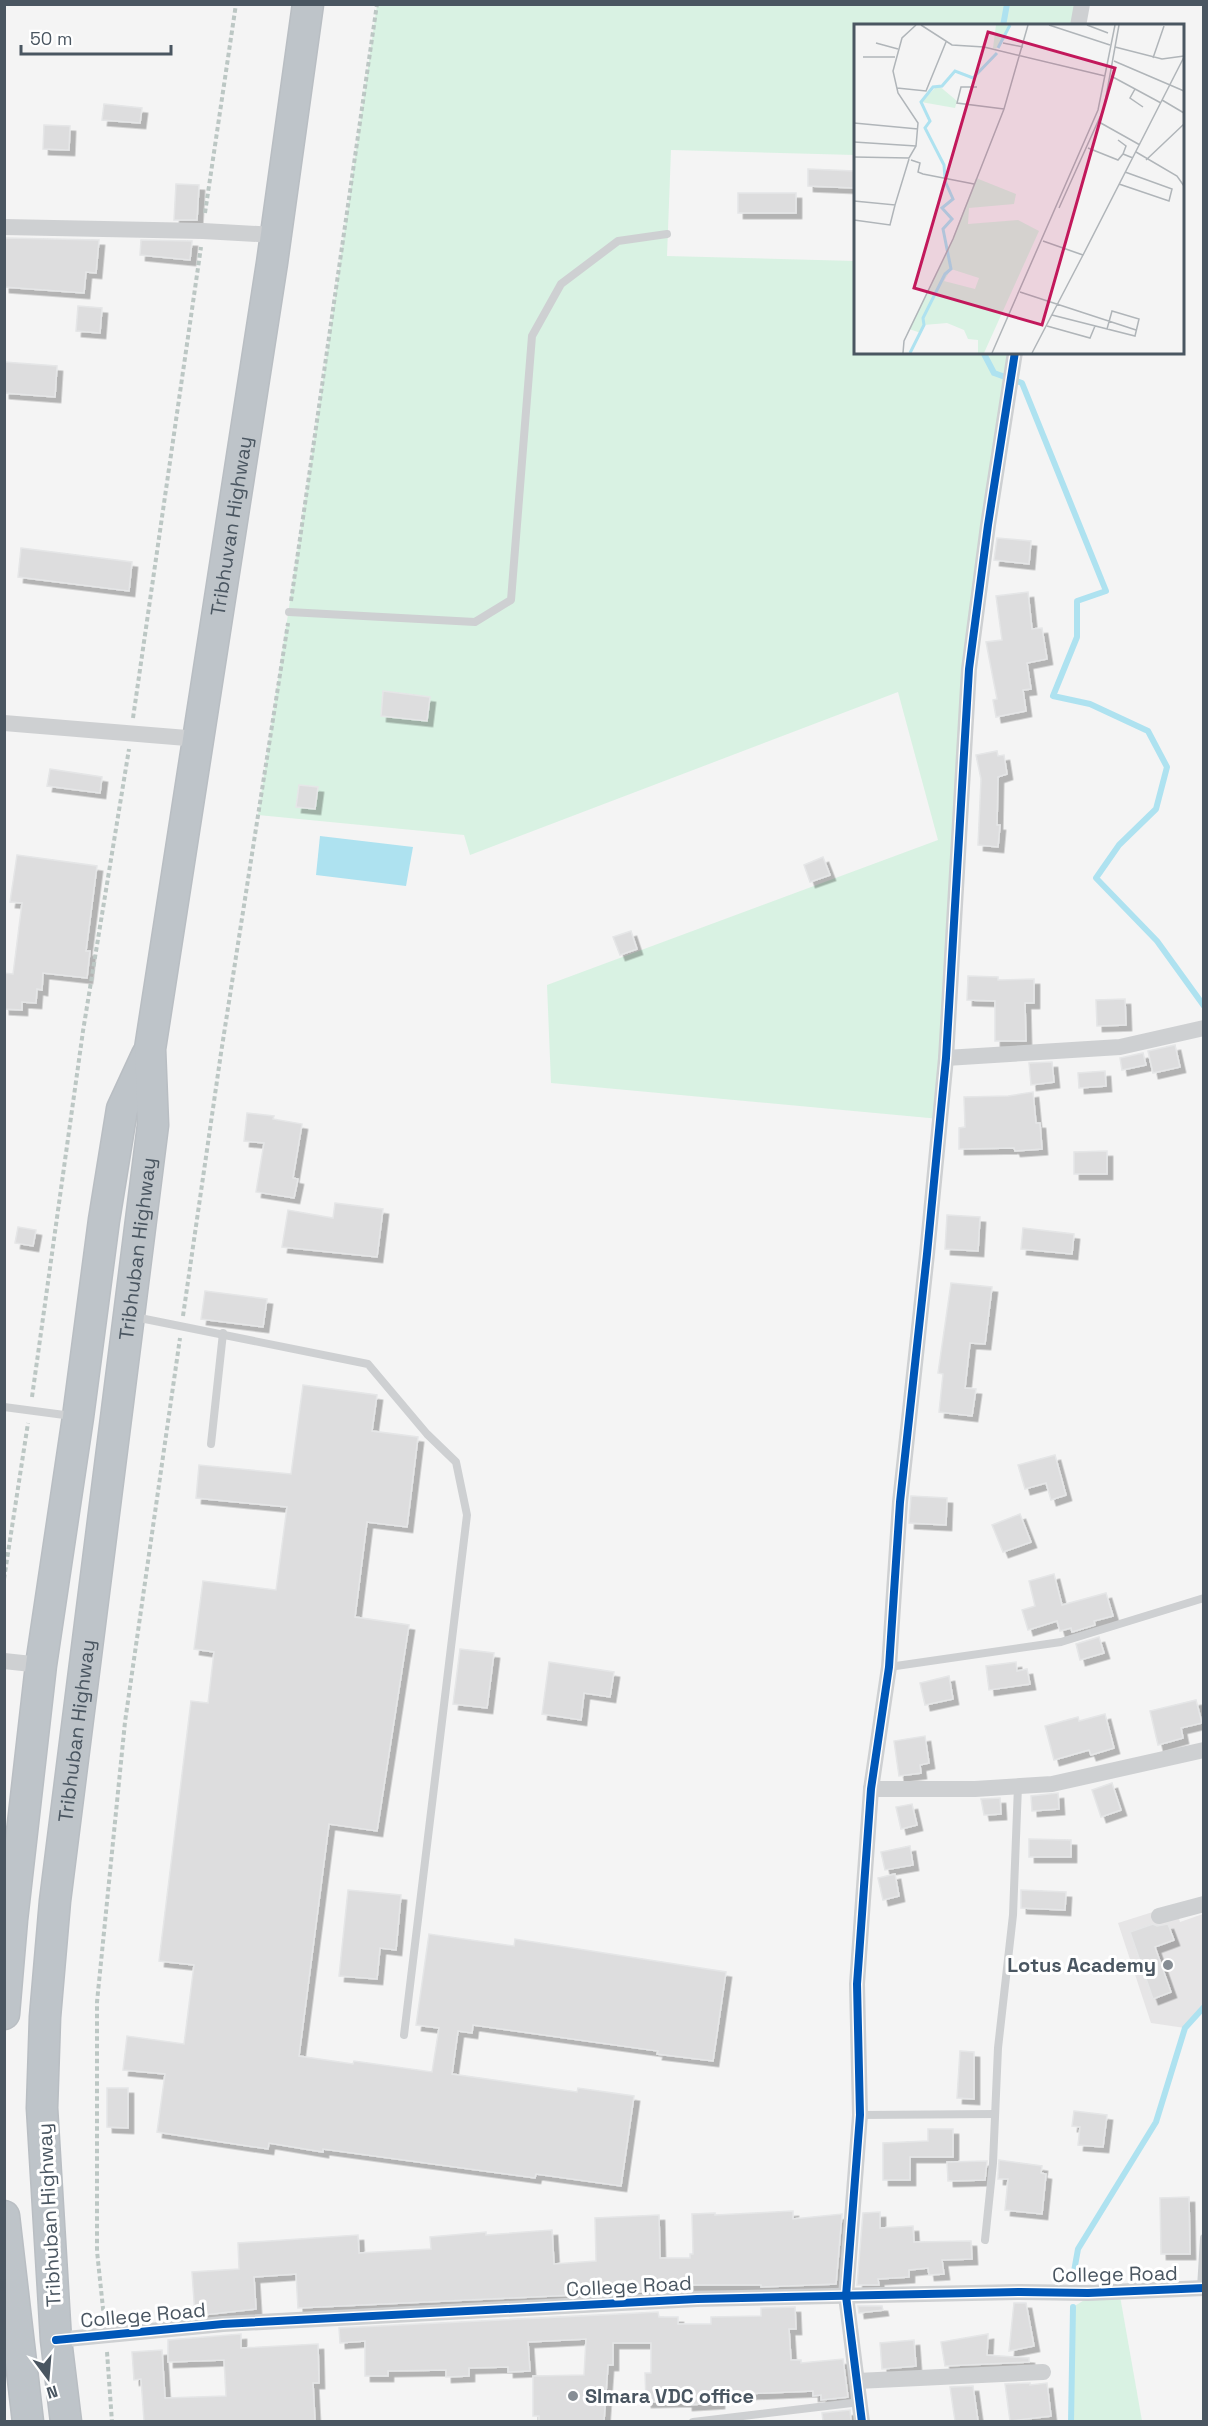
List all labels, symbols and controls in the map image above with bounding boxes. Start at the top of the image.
scale bar [21,18,171,56]
inset map [854,24,1184,354]
text: 50 m [30,27,72,50]
street label: Tribhuvan Highway [204,434,258,618]
street label: Tribhuban Highway [113,1156,162,1342]
street label: Tribhuban Highway [52,1638,101,1824]
place label: Lotus Academy [1007,1952,1156,1978]
marker: Lotus Academy [1161,1958,1175,1972]
street label: Tribhuban Highway [31,2122,67,2308]
street label: College Road [1052,2260,1178,2288]
street label: College Road [566,2270,692,2302]
street label: College Road [79,2297,207,2333]
north arrow [18,2348,78,2408]
text: N [44,2380,60,2404]
place label: SImara VDC office [585,2383,754,2409]
marker: SImara VDC office [566,2389,580,2403]

